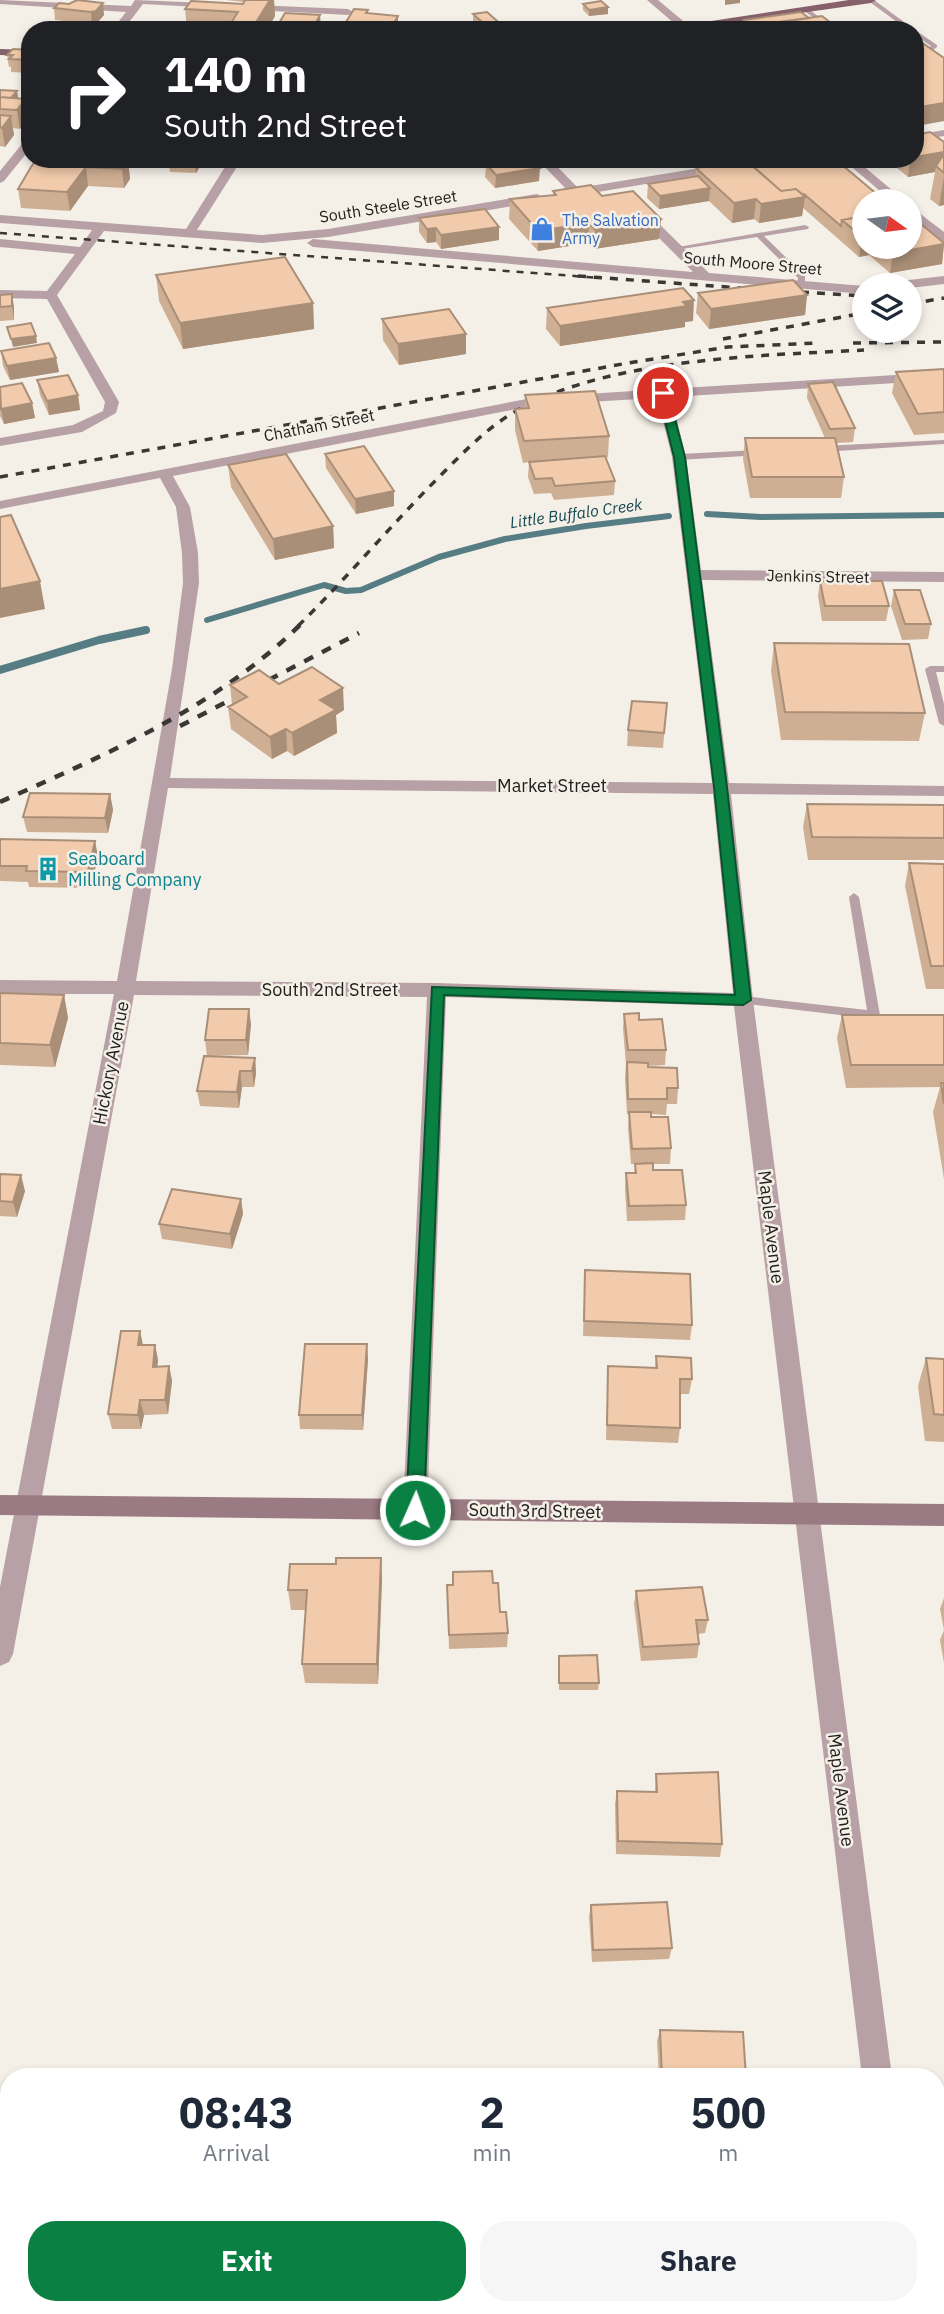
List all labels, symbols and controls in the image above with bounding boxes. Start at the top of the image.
text: 140 m [164,42,308,105]
icon: right [49,49,140,140]
text: South 2nd Street [164,104,407,146]
street label: South Steele Street [318,185,458,227]
north arrow [852,189,922,259]
map controls [852,189,922,343]
place label: The Salvation Army [562,210,659,248]
shop icon: The Salvation Army [528,215,556,243]
street label: South Moore Street [683,247,823,279]
button: layers [852,273,922,343]
pin [633,363,693,423]
icon: arrive [644,374,682,412]
street label: Chatham Street [262,404,376,446]
water label: Little Buffalo Creek [509,494,644,532]
street label: Jenkins Street [766,565,870,587]
street label: Market Street [497,774,607,797]
place label: Seaboard Milling Company [68,847,201,891]
building icon: Seaboard Milling Company [34,855,62,883]
street label: South 2nd Street [262,978,398,1001]
street label: Hickory Avenue [87,999,134,1127]
street label: Maple Avenue [753,1169,790,1285]
position arrow [378,1473,452,1547]
street label: South 3rd Street [468,1498,602,1523]
street label: Maple Avenue [823,1732,860,1848]
text: 08:43 [179,2085,294,2140]
text: 2 [479,2085,505,2140]
text: 500 [690,2085,766,2140]
text: Arrival [203,2137,270,2167]
text: min [473,2137,511,2167]
text: m [718,2137,738,2167]
button: Exit [28,2221,466,2301]
button: Share [480,2221,917,2301]

